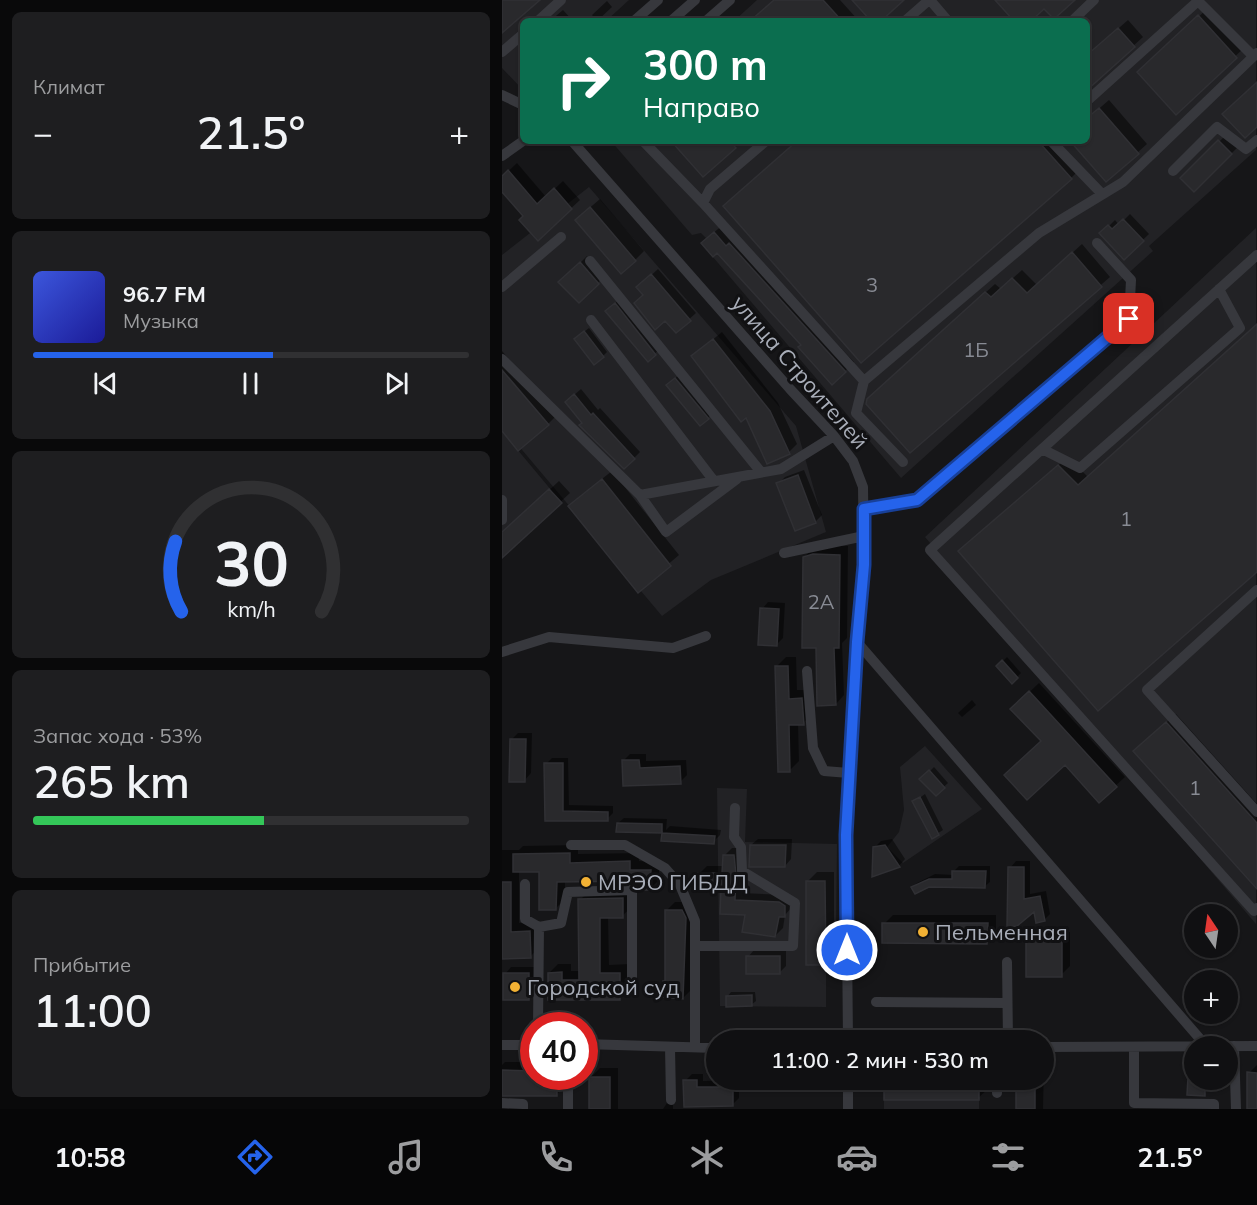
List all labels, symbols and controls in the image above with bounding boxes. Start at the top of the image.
text: 300 m [643,38,768,91]
icon: right [544,42,622,120]
text: Климат [33,74,105,99]
text: Направо [643,90,760,124]
text: 21.5° [197,104,305,160]
text: − [33,112,53,153]
text: + [449,112,469,153]
house number: 3 [866,272,878,297]
text: 96.7 FM [123,280,206,308]
street label: улица Строителей [726,289,874,455]
pin [1103,293,1154,344]
icon: arrive [1112,302,1145,335]
text: Музыка [123,308,199,333]
house number: 1Б [963,337,989,362]
icon: previous [89,367,122,400]
icon: pause [234,367,267,400]
icon: next [380,367,413,400]
house number: 1 [1120,506,1132,531]
text: 30 [214,523,288,602]
house number: 2А [808,589,835,614]
text: km/h [227,595,275,622]
text: Запас хода · 53% [33,723,202,748]
text: 265 km [33,753,190,809]
house number: 1 [1189,775,1201,800]
place label: МРЭО ГИБДД [598,868,748,896]
marker: МРЭО ГИБДД [579,875,593,889]
north arrow [1184,904,1238,958]
map controls [1184,904,1238,1090]
position arrow [815,918,879,982]
place label: Пельменная [935,918,1068,946]
marker: Пельменная [916,925,930,939]
text: Прибытие [33,952,131,977]
button: + [1184,970,1238,1024]
place label: Городской суд [527,973,680,1001]
marker: Городской суд [508,980,522,994]
text: 11:00 [33,982,152,1038]
speed limit sign: 40 [520,1012,598,1090]
button: − [1184,1036,1238,1090]
text: 11:00 · 2 мин · 530 m [771,1046,989,1074]
icon: directions [234,1136,276,1178]
icon: music [385,1136,427,1178]
icon: phone [535,1136,577,1178]
icon: climate [686,1136,728,1178]
icon: car [836,1136,878,1178]
icon: filters [987,1136,1029,1178]
text: 10:58 [54,1140,126,1174]
text: 21.5° [1137,1140,1203,1174]

